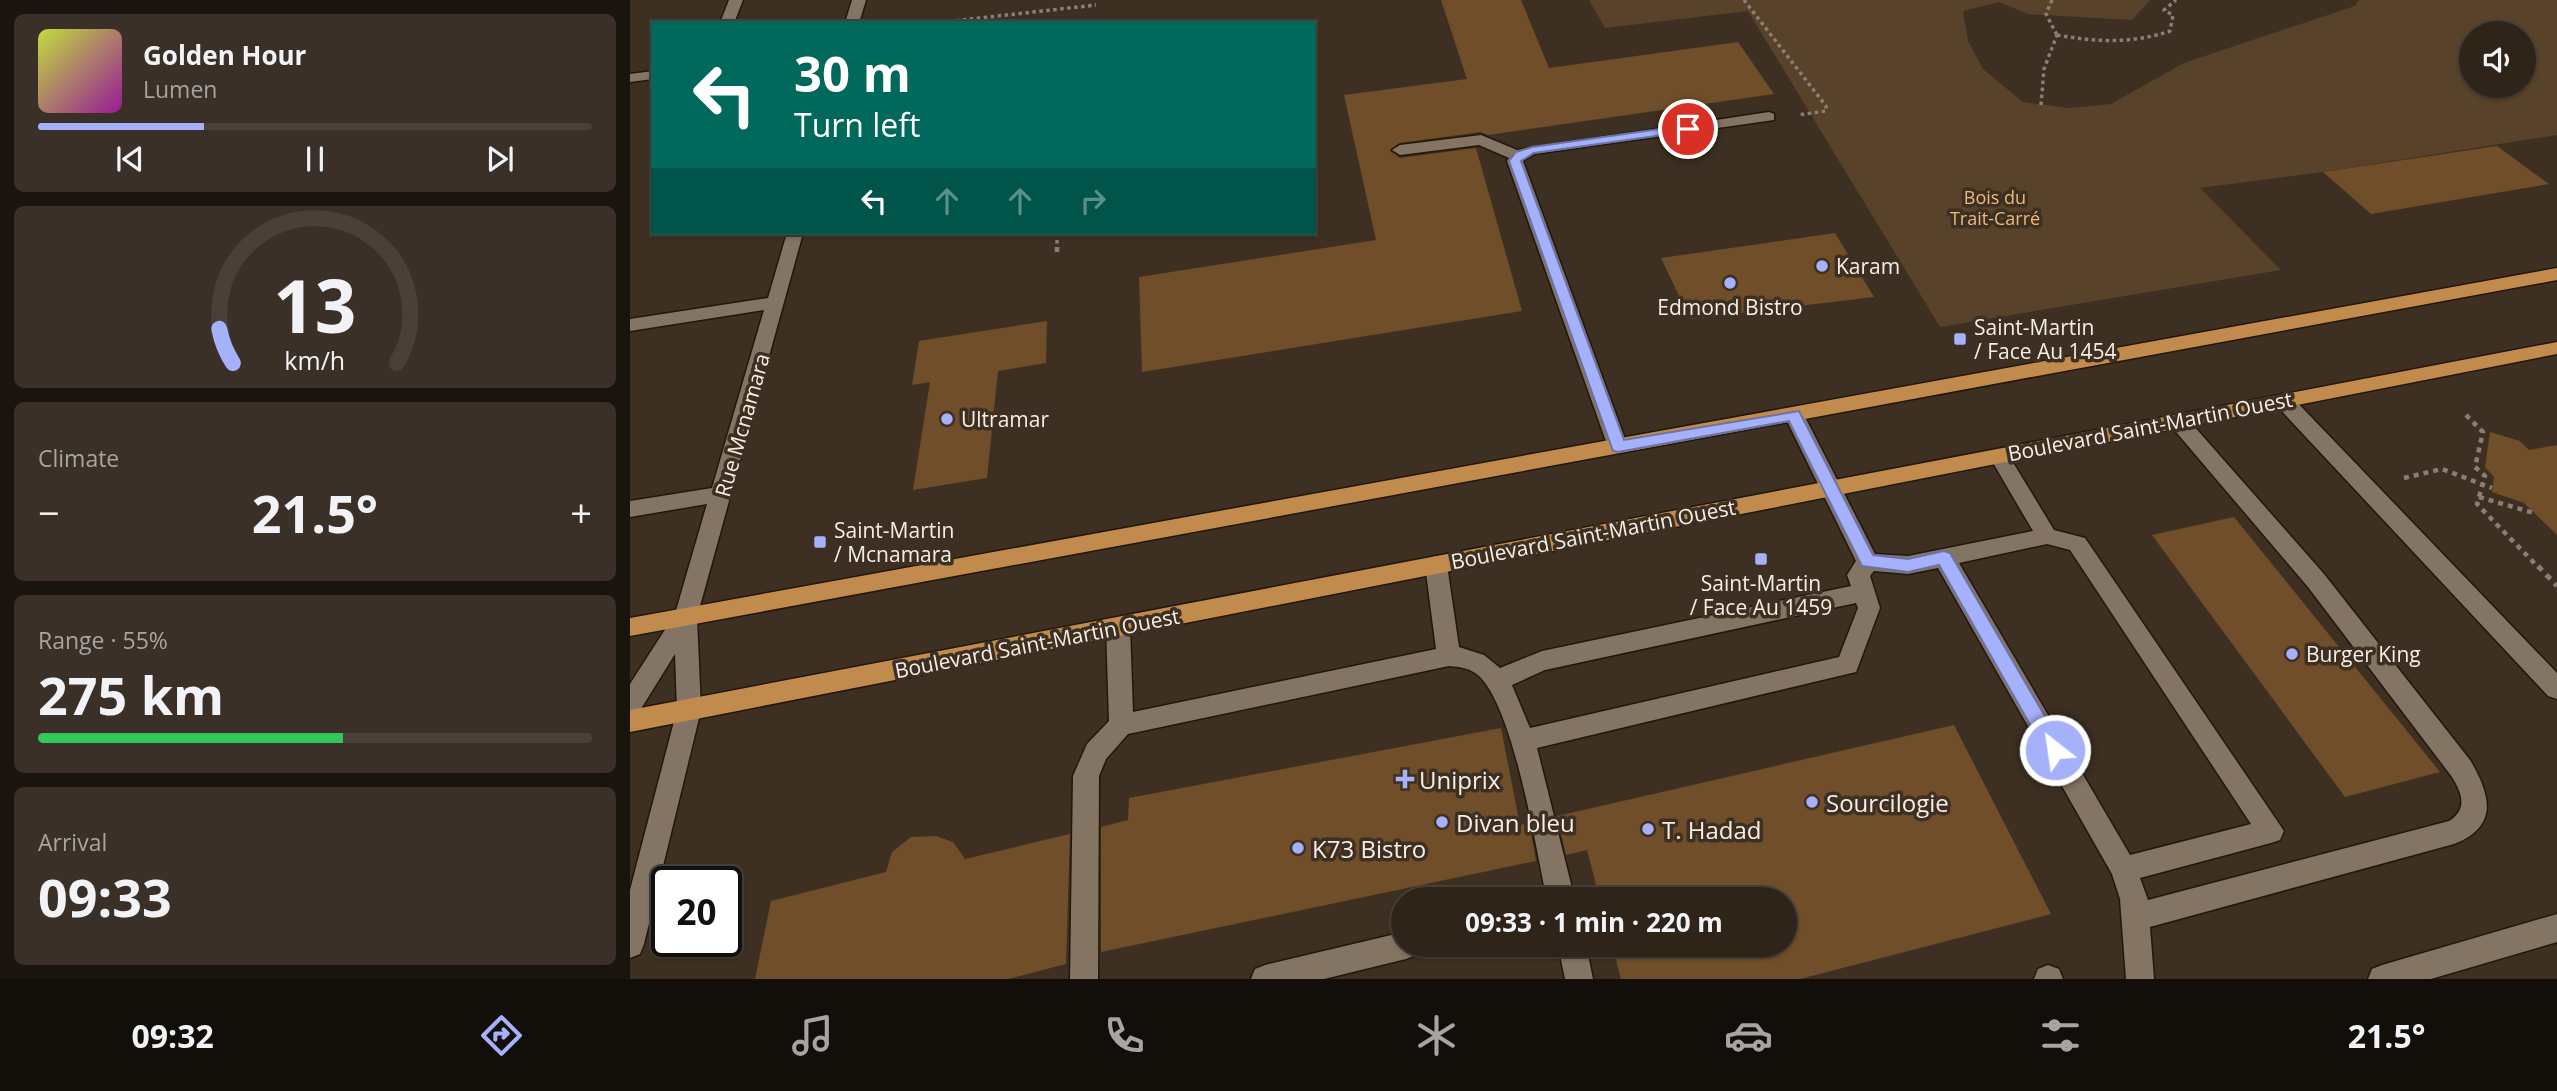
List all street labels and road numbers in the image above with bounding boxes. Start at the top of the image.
street label: Rue Mcnamara [708,350,776,500]
street label: Boulevard Saint-Martin Ouest [2005,385,2295,467]
street label: Boulevard Saint-Martin Ouest [1448,493,1738,575]
street label: Boulevard Saint-Martin Ouest [892,602,1182,684]

